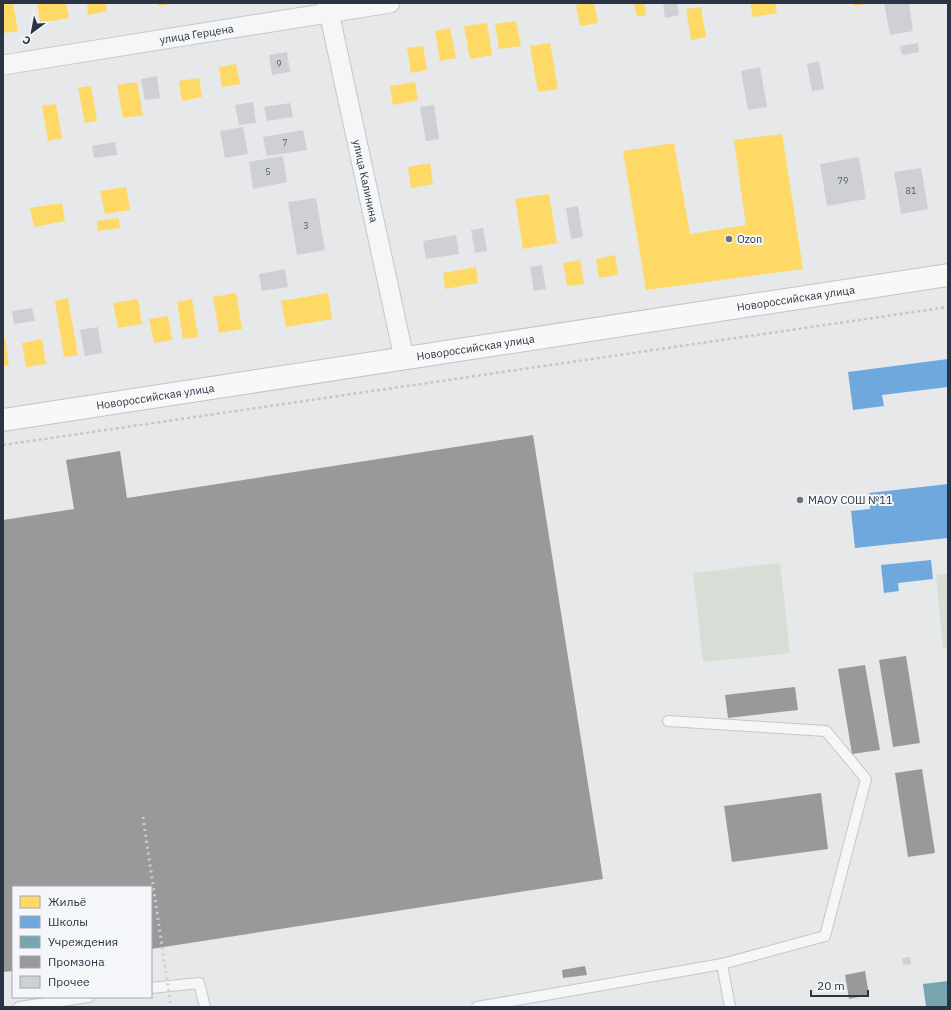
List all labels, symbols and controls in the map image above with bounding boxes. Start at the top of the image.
north arrow [12,12,52,52]
street label: улица Герцена [158,21,235,47]
text: С [20,33,33,48]
house number: 9 [276,58,282,69]
house number: 7 [282,137,288,148]
street label: улица Калинина [350,138,381,224]
house number: 5 [265,166,271,177]
house number: 79 [838,175,848,186]
house number: 81 [906,185,916,196]
house number: 3 [303,220,309,231]
place label: Ozon [737,232,762,246]
marker: Ozon [724,234,734,244]
street label: Новороссийская улица [736,282,856,314]
street label: Новороссийская улица [416,332,536,363]
street label: Новороссийская улица [95,381,215,413]
place label: МАОУ СОШ №11 [808,493,893,507]
marker: МАОУ СОШ №11 [795,495,805,505]
legend [12,886,152,998]
text: Жильё [48,894,87,909]
text: Школы [48,914,88,929]
text: Учреждения [48,934,118,949]
text: Промзона [48,954,105,969]
scale bar [811,972,868,998]
text: Прочее [48,974,90,989]
text: 20 m [817,978,845,993]

